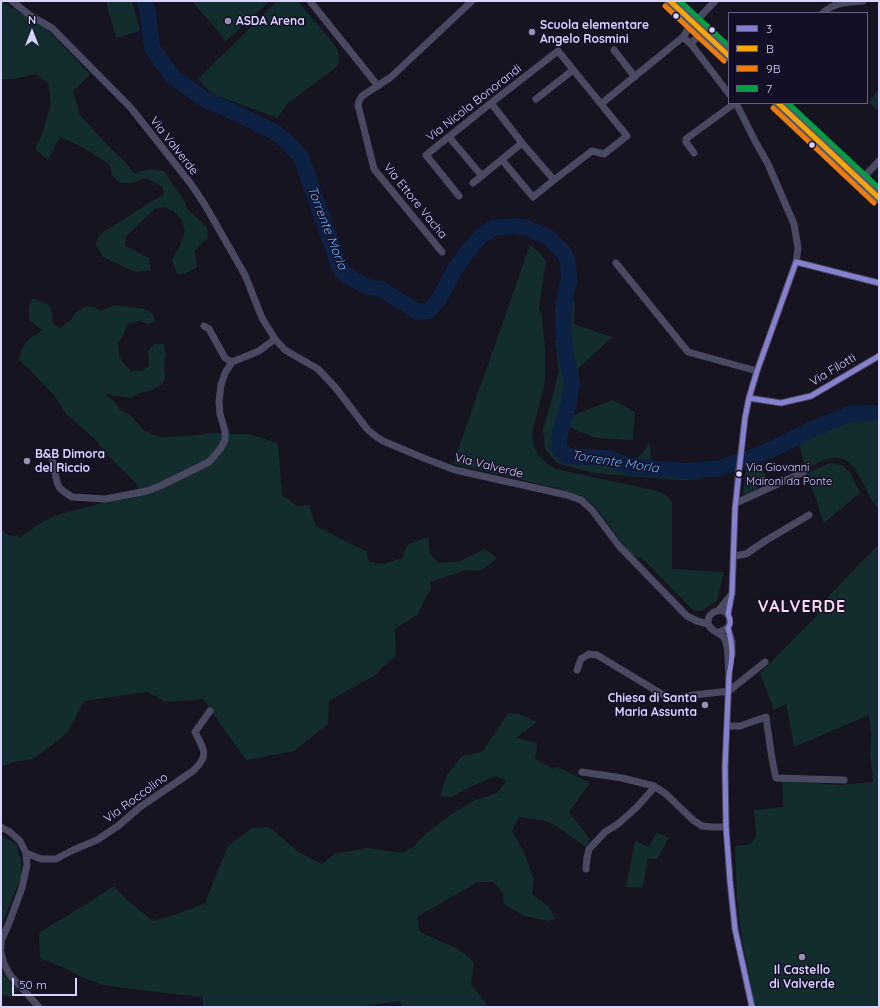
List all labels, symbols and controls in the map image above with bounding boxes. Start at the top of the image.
unlabelled marker [671,11,681,21]
north arrow [12,12,52,52]
legend [728,12,868,104]
text: N [28,13,36,27]
place label: ASDA Arena [236,14,305,28]
marker: ASDA Arena [223,16,233,26]
place label: Scuola elementare Angelo Rosmini [540,18,649,46]
text: 3 [766,21,772,36]
unlabelled marker [707,25,717,35]
marker: Scuola elementare Angelo Rosmini [527,27,537,37]
text: B [766,41,774,56]
street label: Via Nicola Bonorandi [423,61,525,145]
text: 9B [766,61,781,76]
text: 7 [766,81,772,96]
street label: Via Valverde [147,114,201,178]
unlabelled marker [807,140,817,150]
street label: Via Ettore Vacha [380,160,450,242]
water label: Torrente Morla [304,184,350,272]
street label: Via Filotti [807,351,859,389]
place label: B&B Dimora del Riccio [35,447,105,475]
water label: Torrente Morla [570,447,660,477]
street label: Via Valverde [453,451,525,481]
marker: B&B Dimora del Riccio [22,456,32,466]
place label: Via Giovanni Maironi da Ponte [746,461,832,487]
marker: Via Giovanni Maironi da Ponte [734,469,744,479]
district label: VALVERDE [758,597,846,617]
place label: Chiesa di Santa Maria Assunta [608,691,697,719]
marker: Chiesa di Santa Maria Assunta [700,700,710,710]
street label: Via Roccolino [101,770,171,826]
marker: Il Castello di Valverde [797,952,807,962]
place label: Il Castello di Valverde [769,963,835,991]
scale bar [14,970,79,996]
text: 50 m [19,977,47,992]

